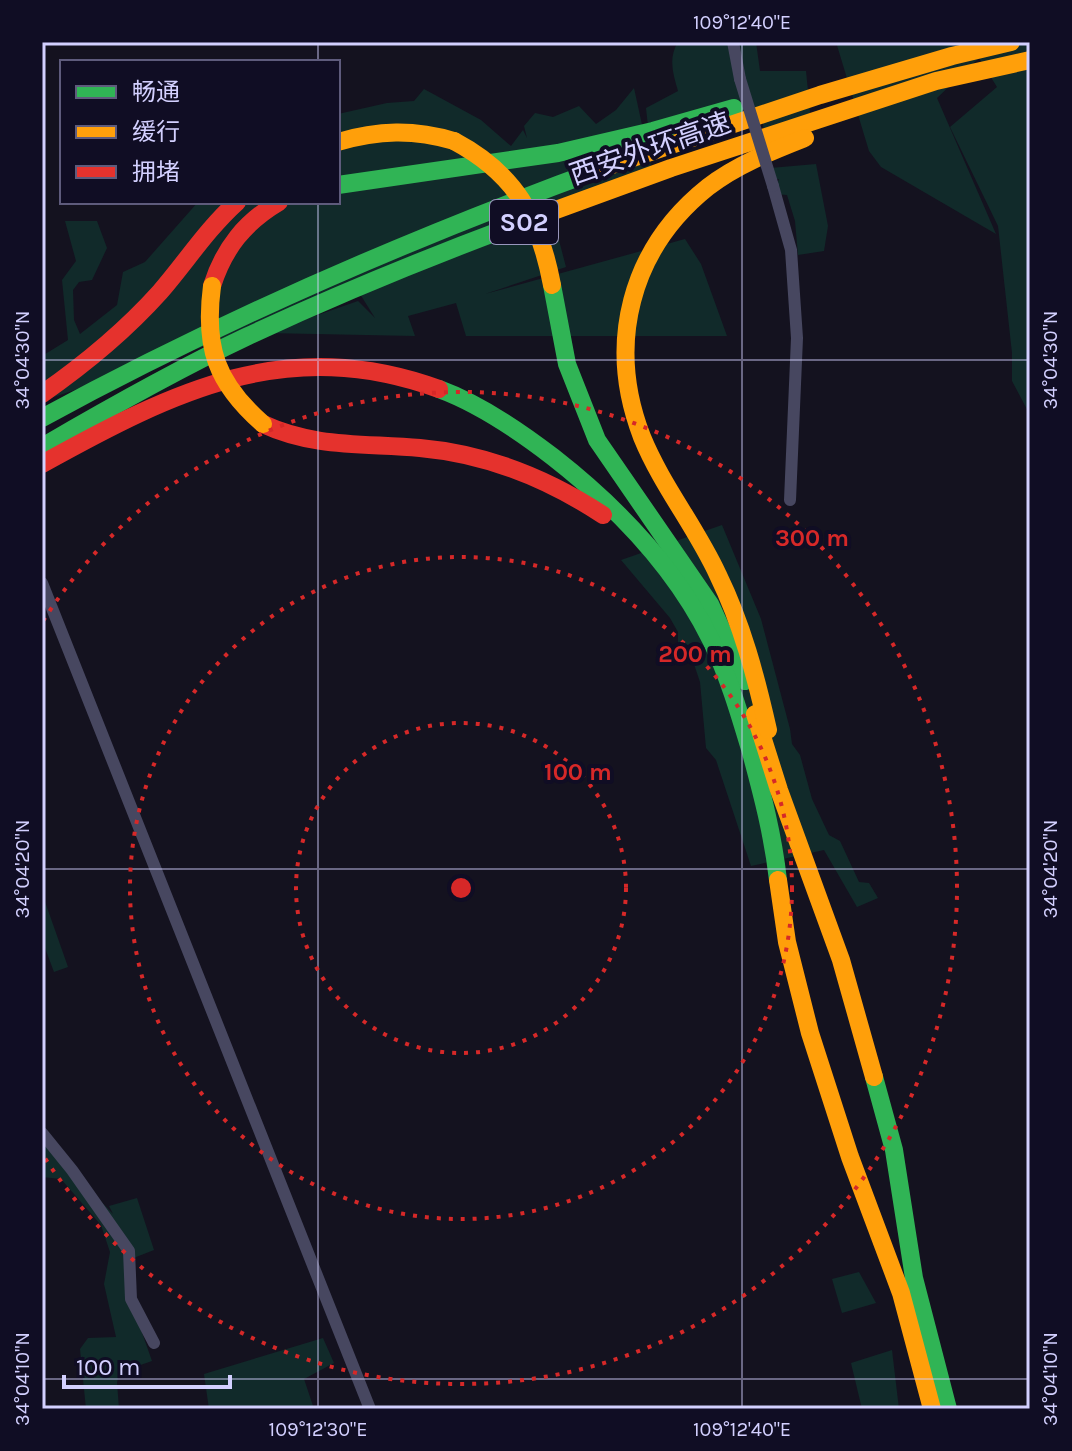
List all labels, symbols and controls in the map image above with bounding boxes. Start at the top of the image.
text: 109°12'40"E [693,11,791,34]
legend [60,60,340,204]
text: 畅通 [132,78,180,106]
street label: 西安外环高速 [565,106,735,191]
text: 缓行 [132,118,180,146]
text: 拥堵 [132,158,180,186]
road number: S02 [490,200,558,244]
text: 34°04'30"N [11,311,34,410]
text: 34°04'30"N [1039,311,1062,410]
text: 300 m [775,524,849,552]
text: 200 m [658,640,732,668]
text: 100 m [544,758,612,786]
text: 34°04'20"N [11,820,34,918]
text: 34°04'20"N [1039,820,1062,918]
centre of rings [447,874,475,902]
text: 34°04'10"N [11,1332,34,1426]
text: 34°04'10"N [1039,1332,1062,1426]
scale bar [64,1339,230,1389]
text: 100 m [76,1353,141,1381]
text: 109°12'30"E [269,1418,367,1441]
text: 109°12'40"E [693,1418,791,1441]

